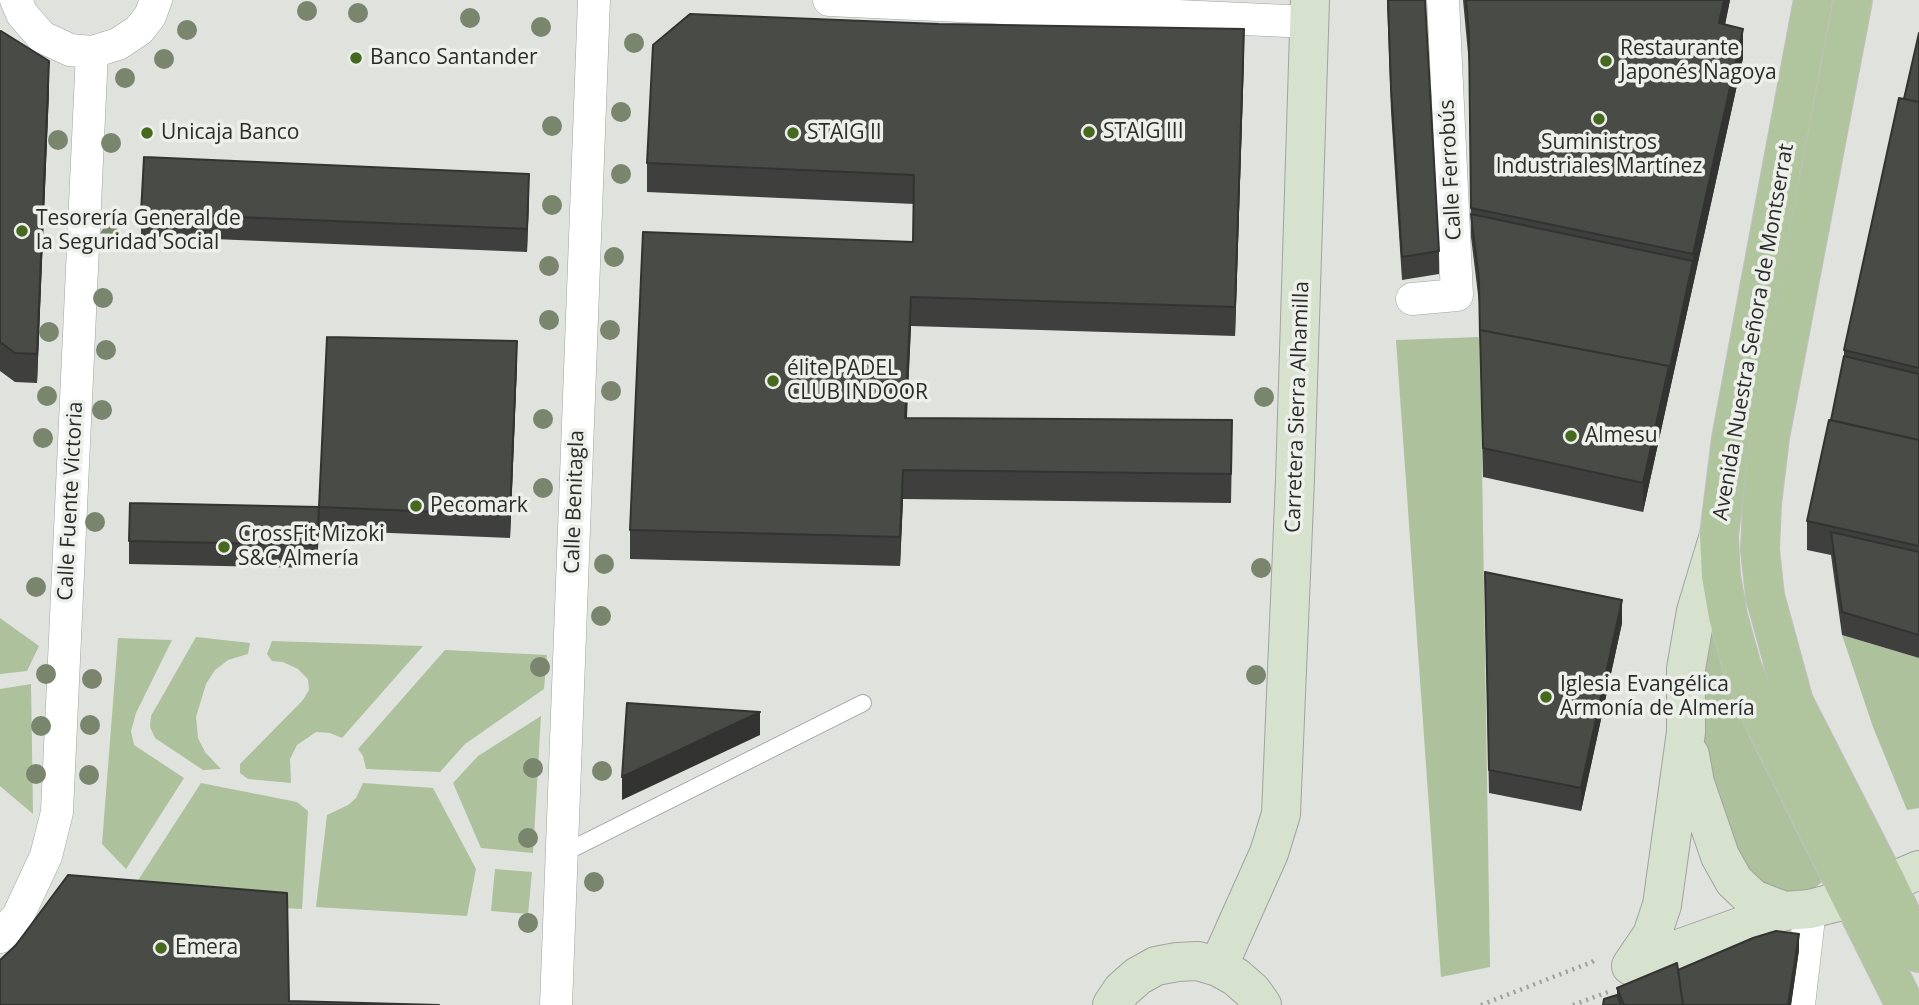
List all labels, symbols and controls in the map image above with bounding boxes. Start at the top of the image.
place label: Restaurante Japonés Nagoya [1620,36,1777,86]
place label: Banco Santander [370,45,538,71]
marker: Banco Santander [348,50,364,66]
marker: Restaurante Japonés Nagoya [1598,53,1614,69]
street label: Calle Ferrobús [1435,99,1467,241]
marker: Suministros Industriales Martínez [1591,111,1607,127]
place label: STAIG III [1103,119,1184,145]
place label: Unicaja Banco [161,120,299,146]
place label: STAIG II [807,120,882,146]
marker: STAIG III [1081,124,1097,140]
marker: Unicaja Banco [139,125,155,141]
marker: STAIG II [785,125,801,141]
place label: Suministros Industriales Martínez [1496,130,1702,180]
street label: Avenida Nuestra Señora de Montserrat [1708,142,1800,522]
place label: Tesorería General de la Seguridad Social [36,206,241,256]
marker: Tesorería General de la Seguridad Social [14,223,30,239]
street label: Carretera Sierra Alhamilla [1281,281,1315,533]
place label: élite PADEL CLUB INDOOR [787,356,928,406]
marker: élite PADEL CLUB INDOOR [765,373,781,389]
street label: Calle Fuente Victoria [53,401,89,601]
place label: Almesu [1585,423,1658,449]
marker: Almesu [1563,428,1579,444]
street label: Calle Benitagla [560,430,590,574]
place label: Pecomark [430,493,528,519]
marker: Pecomark [408,498,424,514]
place label: CrossFit Mizoki S&C Almería [238,522,385,572]
marker: CrossFit Mizoki S&C Almería [216,539,232,555]
place label: Iglesia Evangélica Armonía de Almería [1560,672,1755,722]
marker: Iglesia Evangélica Armonía de Almería [1538,689,1554,705]
place label: Emera [175,935,238,961]
marker: Emera [153,940,169,956]

